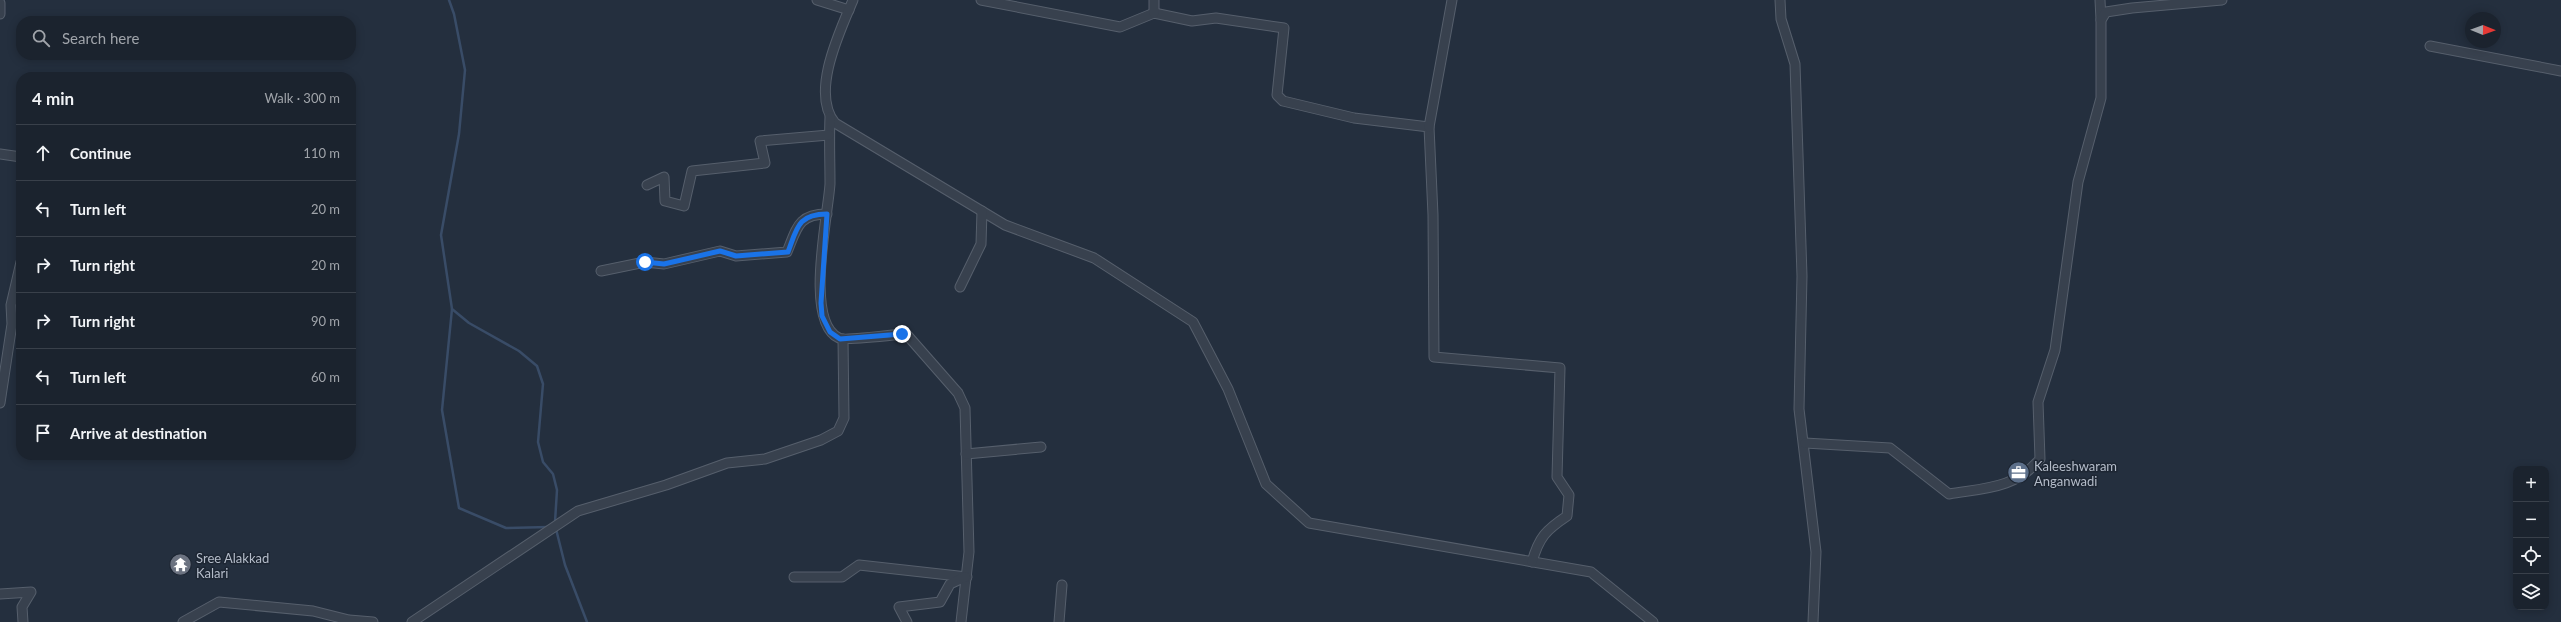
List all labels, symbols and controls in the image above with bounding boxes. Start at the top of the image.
north arrow [2465,12,2501,48]
search box [16,16,356,60]
icon: search [30,27,52,49]
text: Search here [62,29,139,47]
text: 4 min [32,88,74,109]
text: Walk · 300 m [264,90,340,106]
icon: ahead [32,142,54,164]
text: Continue [70,144,131,162]
text: 110 m [303,145,340,161]
icon: left [32,198,54,220]
text: Turn left [70,200,126,218]
text: 20 m [311,201,340,217]
route start [636,253,654,271]
icon: right [32,254,54,276]
text: Turn right [70,256,135,274]
text: 20 m [311,257,340,273]
icon: right [32,310,54,332]
text: Turn right [70,312,135,330]
text: 90 m [311,313,340,329]
route end [893,325,911,343]
icon: left [32,366,54,388]
text: Turn left [70,368,126,386]
text: 60 m [311,369,340,385]
icon: arrive [32,422,54,444]
text: Arrive at destination [70,424,207,442]
place label: Kaleeshwaram Anganwadi [2034,458,2117,489]
office icon: Kaleeshwaram Anganwadi [2005,460,2031,486]
map controls [2513,466,2549,610]
button: + [2513,466,2549,502]
button: − [2513,502,2549,538]
button: locate [2513,538,2549,574]
place label: Sree Alakkad Kalari [196,550,269,581]
temple icon: Sree Alakkad Kalari [167,552,193,578]
button: layers [2513,574,2549,610]

